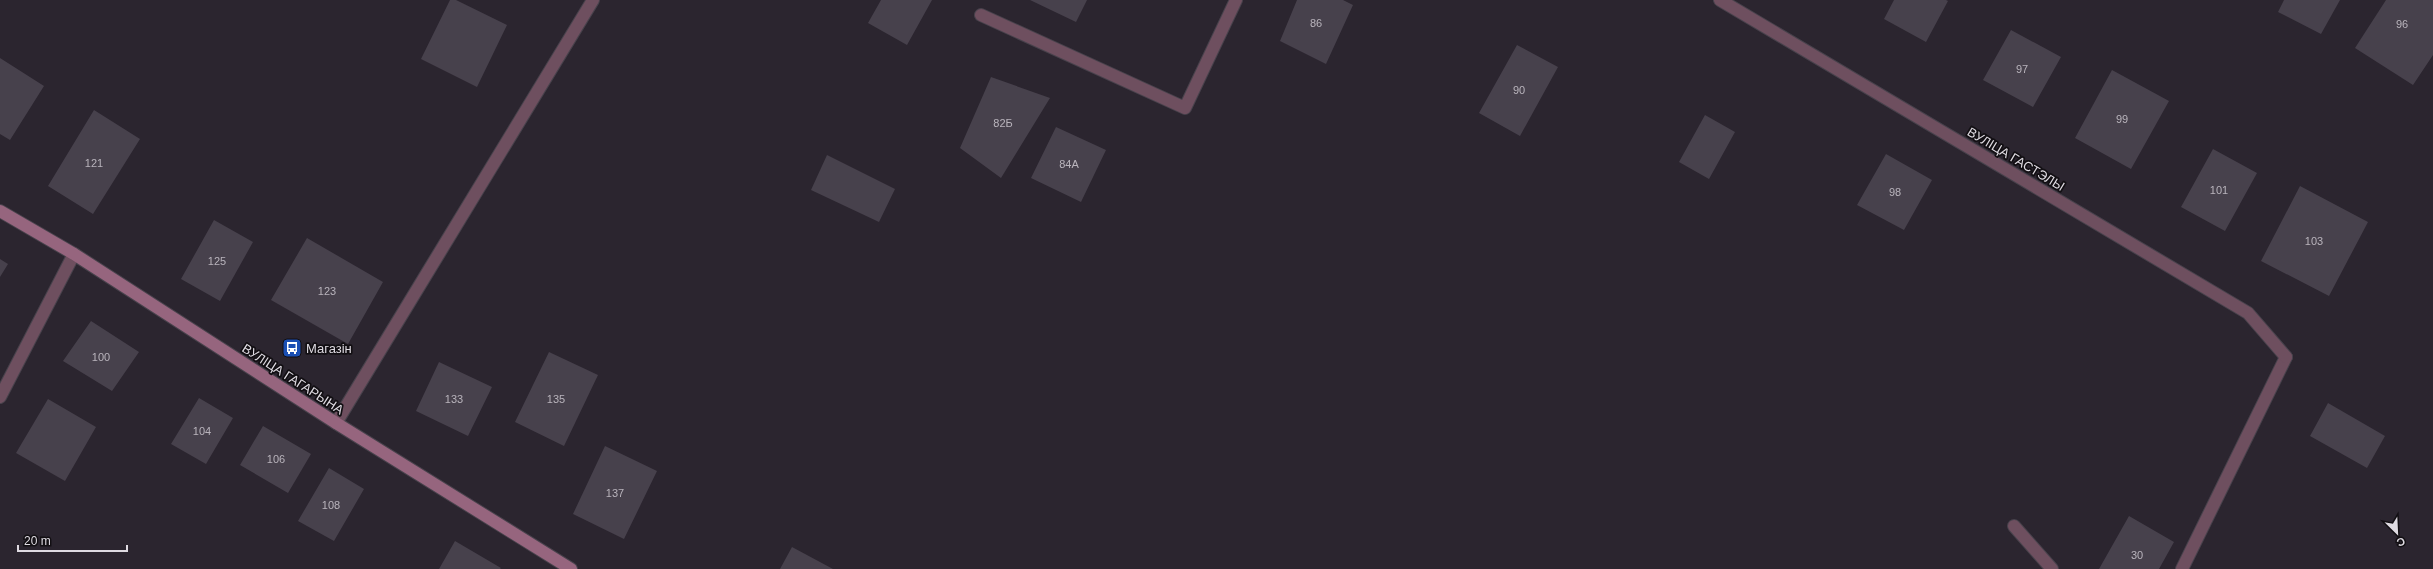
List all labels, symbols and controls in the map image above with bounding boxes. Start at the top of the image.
house number: 86 [1310,17,1322,29]
house number: 96 [2396,18,2408,30]
house number: 97 [2016,63,2028,75]
house number: 90 [1513,84,1525,96]
house number: 99 [2116,113,2128,125]
house number: 82Б [993,117,1013,129]
street label: ВУЛІЦА ГАСТЭЛЫ [1965,124,2067,194]
house number: 121 [85,157,103,169]
house number: 84А [1059,158,1079,170]
house number: 101 [2210,184,2228,196]
house number: 98 [1889,186,1901,198]
house number: 103 [2305,235,2323,247]
house number: 125 [208,255,226,267]
house number: 123 [318,285,336,297]
bus stop icon: Магазін [281,337,303,359]
street label: ВУЛІЦА ГАГАРЫНА [239,341,347,418]
place label: Магазін [306,341,352,356]
house number: 100 [92,351,110,363]
house number: 133 [445,393,463,405]
house number: 135 [547,393,565,405]
house number: 104 [193,425,211,437]
house number: 106 [267,453,285,465]
house number: 137 [606,487,624,499]
house number: 108 [322,499,340,511]
north arrow [2377,513,2417,553]
scale bar [18,527,127,553]
text: 20 m [24,534,51,548]
text: С [2395,535,2407,549]
house number: 30 [2131,549,2143,561]

